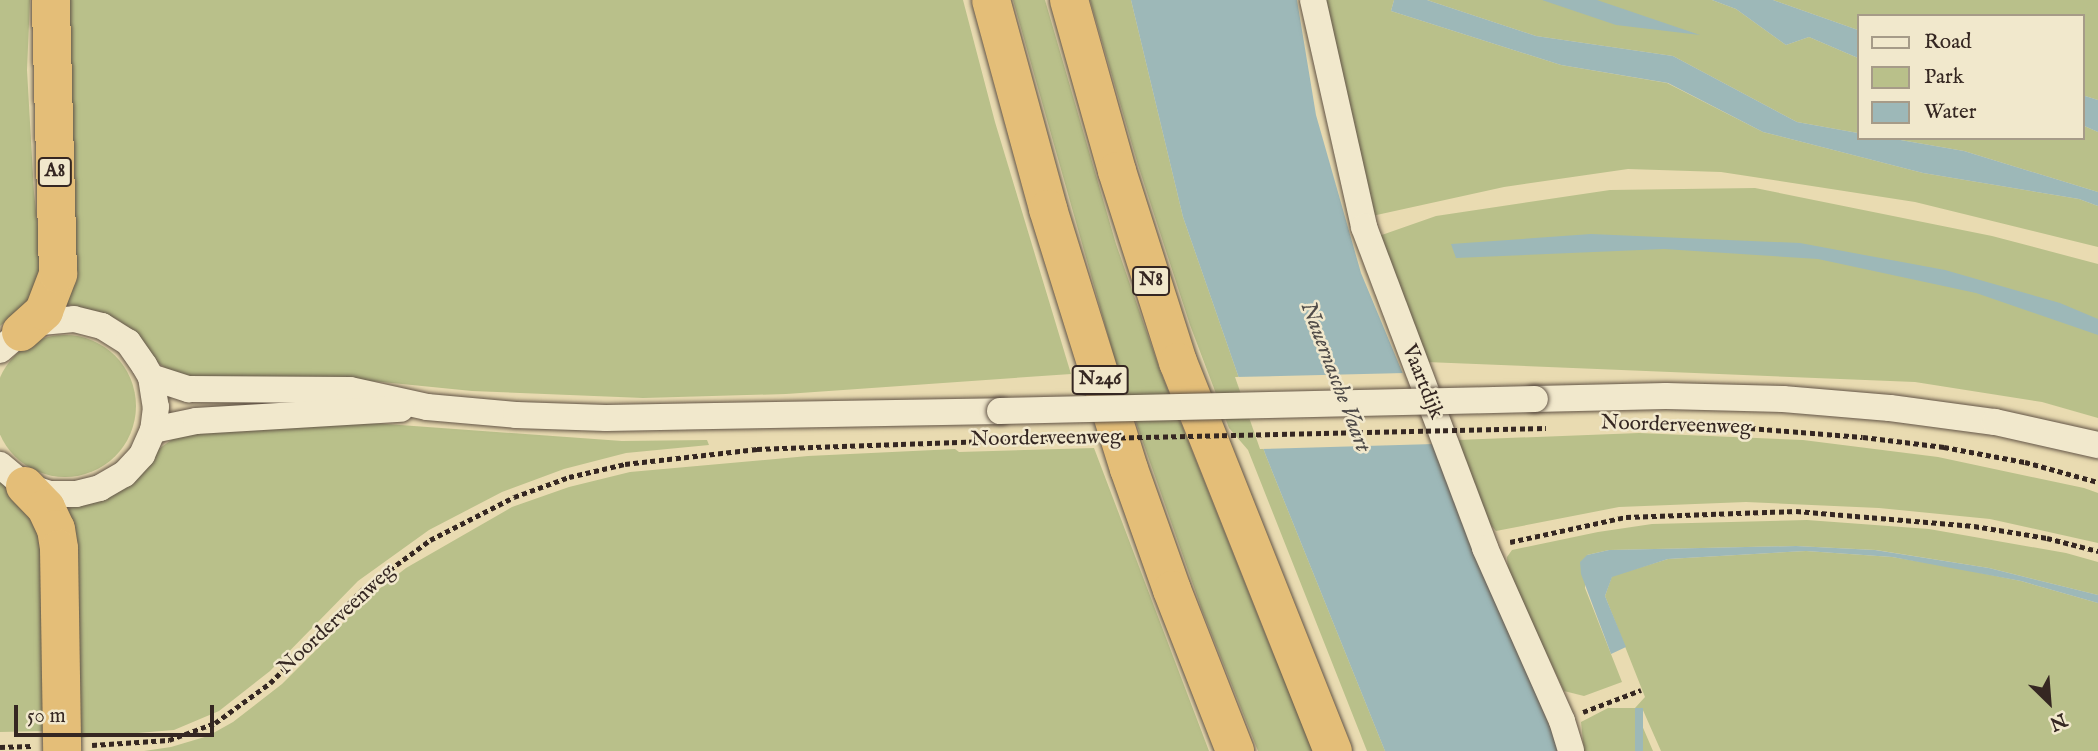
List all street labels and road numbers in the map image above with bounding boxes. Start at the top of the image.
road number: A8 [38,156,72,188]
road number: N8 [1132,266,1170,296]
street label: Vaartdijk [1396,341,1448,423]
road number: N246 [1070,364,1130,396]
street label: Noorderveenweg [1600,411,1752,441]
street label: Noorderveenweg [970,425,1122,453]
street label: Noorderveenweg [273,559,401,681]

